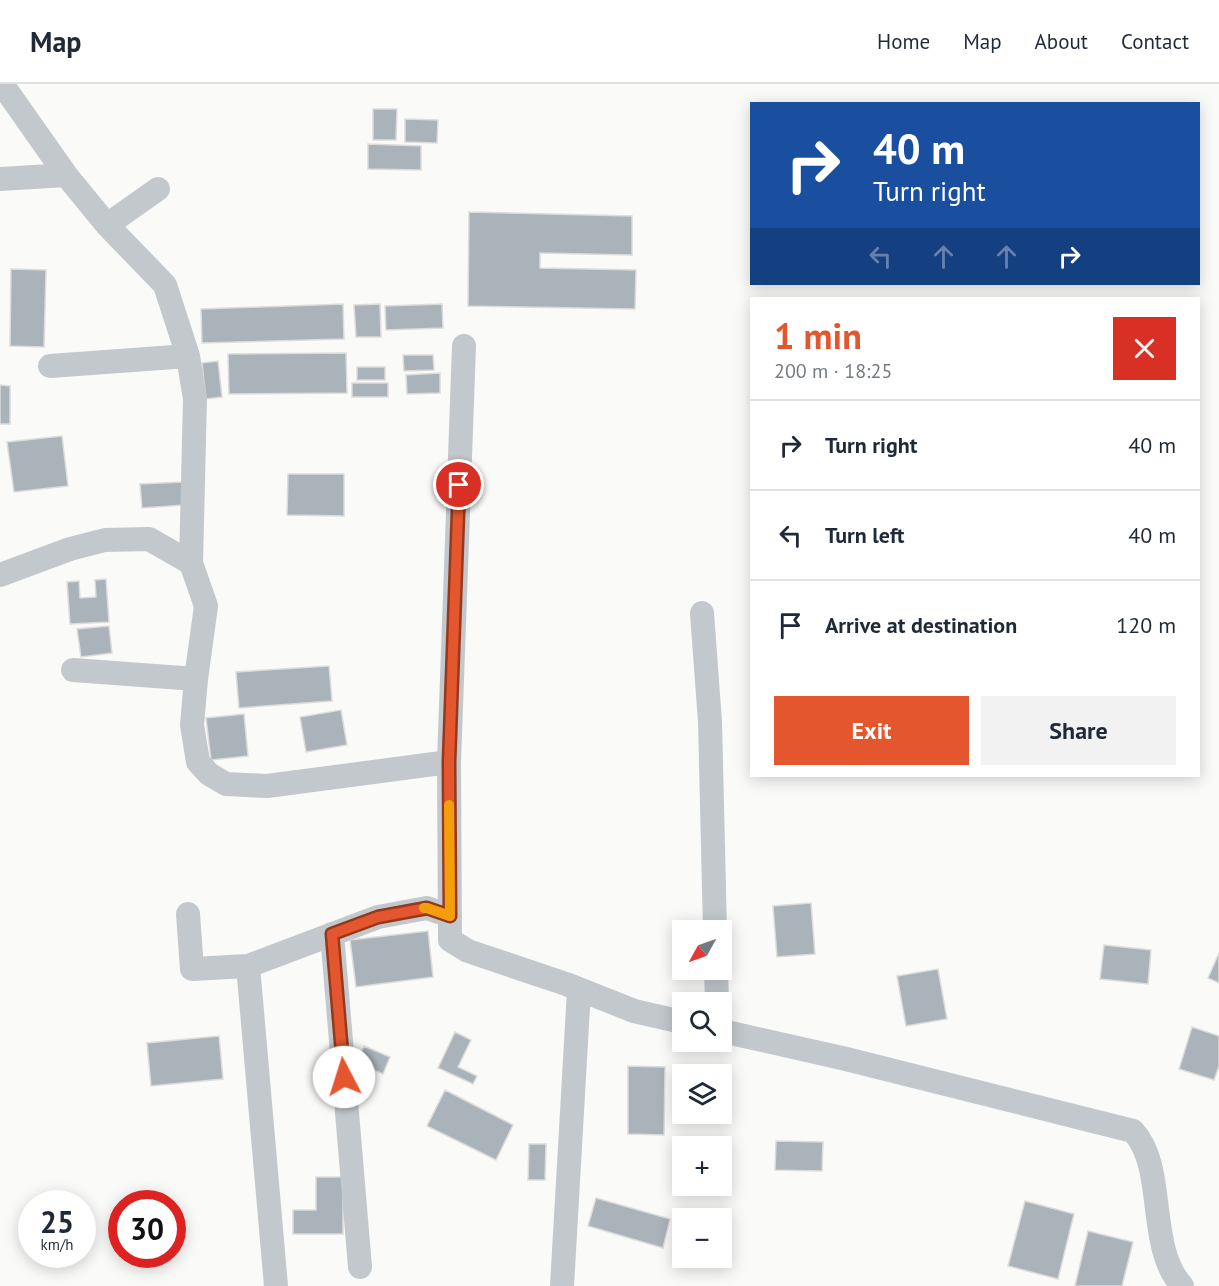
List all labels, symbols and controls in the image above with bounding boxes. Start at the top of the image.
text: Map [30,23,81,60]
text: Home [877,28,930,55]
text: Map [963,28,1002,55]
text: About [1035,28,1088,55]
text: Contact [1121,28,1189,55]
text: 40 m [873,121,965,176]
icon: right [774,126,852,204]
text: Turn right [873,174,986,208]
icon: left [864,240,897,273]
icon: ahead [927,240,960,273]
icon: ahead [990,240,1023,273]
icon: right [1053,240,1086,273]
text: 1 min [774,312,862,359]
button: close [1113,317,1176,380]
text: 200 m · 18:25 [774,358,892,384]
icon: right [774,429,807,462]
text: Turn right [825,431,917,459]
text: 40 m [1128,431,1176,459]
pin [433,459,484,510]
icon: arrive [442,468,475,501]
icon: left [774,519,807,552]
text: Turn left [825,521,905,549]
text: 40 m [1128,521,1176,549]
icon: arrive [774,609,807,642]
text: Arrive at destination [825,611,1017,639]
text: 120 m [1116,611,1176,639]
button: Exit [774,696,969,765]
button: Share [981,696,1176,765]
north arrow [672,920,732,980]
map controls [672,920,732,1268]
button: search [672,992,732,1052]
position arrow [312,1045,376,1109]
button: layers [672,1064,732,1124]
button: + [672,1136,732,1196]
speed limit sign: 30 [108,1190,186,1268]
text: 25 [40,1202,74,1241]
button: − [672,1208,732,1268]
text: km/h [41,1235,73,1254]

